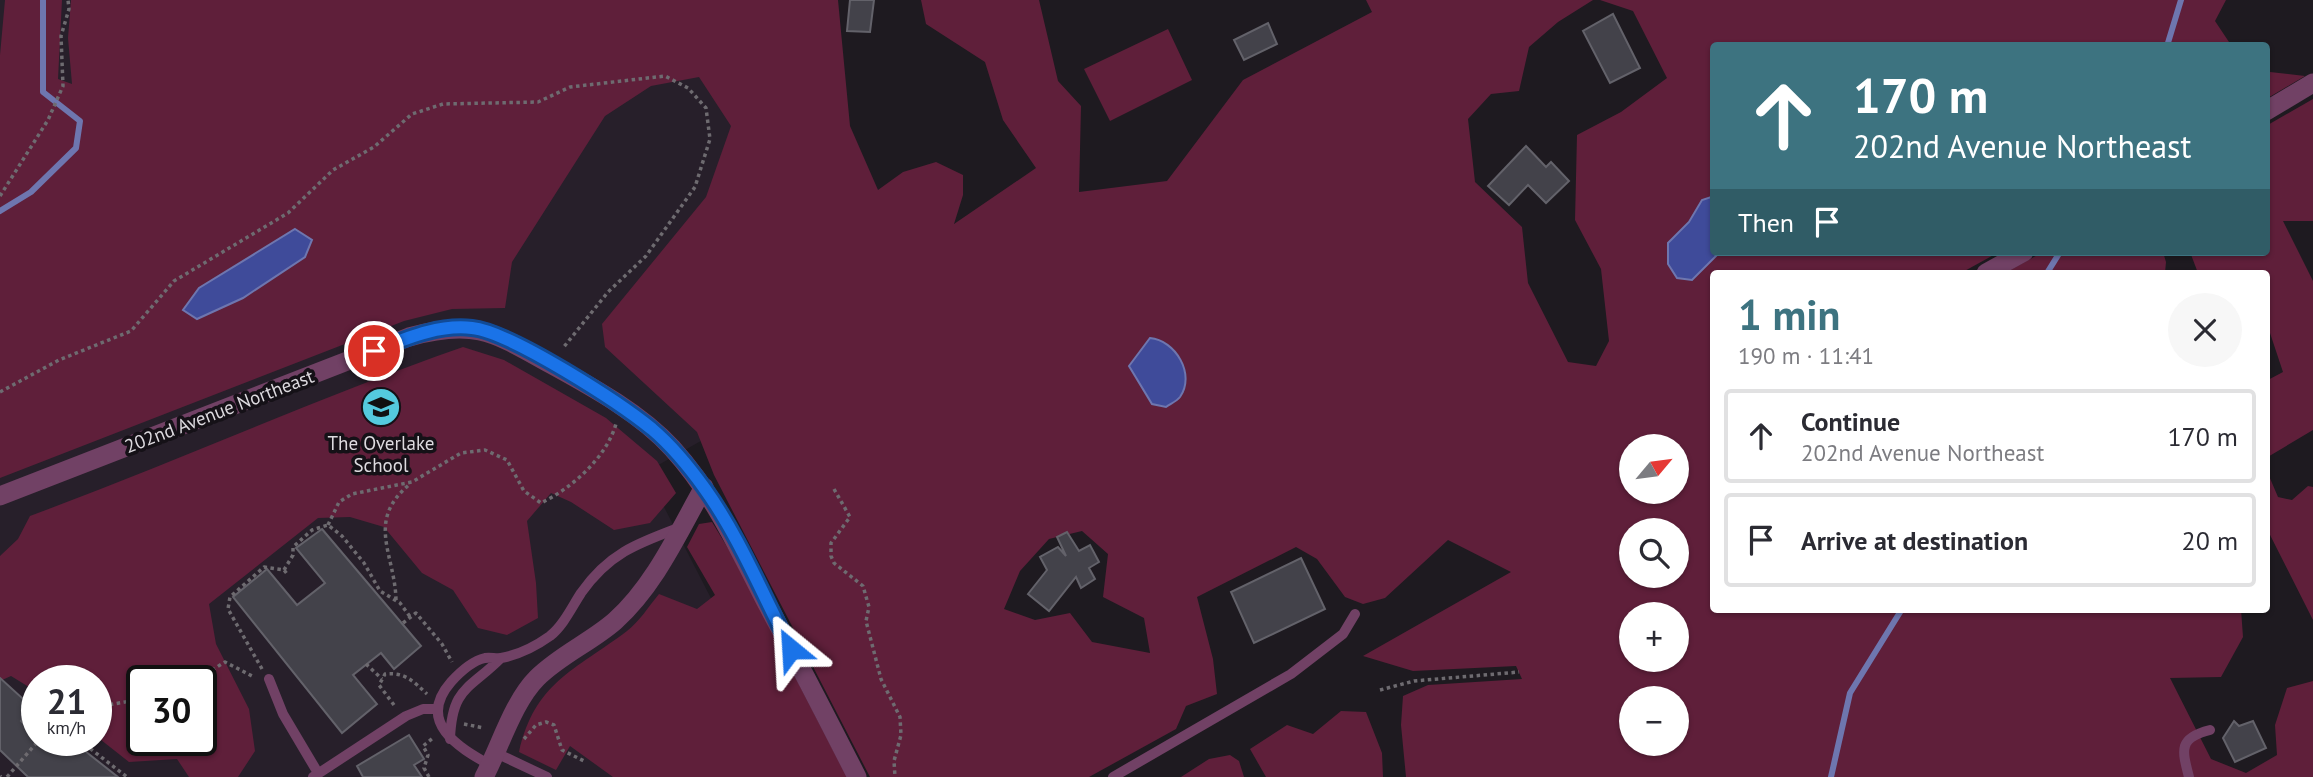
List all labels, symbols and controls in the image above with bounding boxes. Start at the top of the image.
text: 170 m [1853,63,1988,127]
icon: ahead [1738,70,1829,161]
text: 202nd Avenue Northeast [1853,125,2191,167]
icon: arrive [1808,203,1846,241]
text: Then [1738,206,1794,239]
text: 1 min [1738,287,1840,342]
button: close [2168,293,2242,367]
pin [344,321,404,381]
icon: arrive [355,332,393,370]
text: 190 m · 11:41 [1738,341,1874,370]
street label: 202nd Avenue Northeast [121,364,318,458]
school or university icon: The Overlake School [360,386,402,428]
text: Continue [1801,405,1900,438]
icon: ahead [1742,417,1780,455]
text: 170 m [2167,420,2238,453]
place label: The Overlake School [328,431,434,477]
north arrow [1619,434,1689,504]
map controls [1619,434,1689,756]
text: 202nd Avenue Northeast [1801,438,2044,467]
button: search [1619,518,1689,588]
icon: arrive [1742,521,1780,559]
text: Arrive at destination [1801,524,2028,557]
text: 20 m [2182,524,2238,557]
button: + [1619,602,1689,672]
position arrow [754,612,828,686]
speed limit sign: 30 [126,665,217,756]
text: 21 [47,678,86,724]
button: − [1619,686,1689,756]
text: km/h [47,716,86,739]

